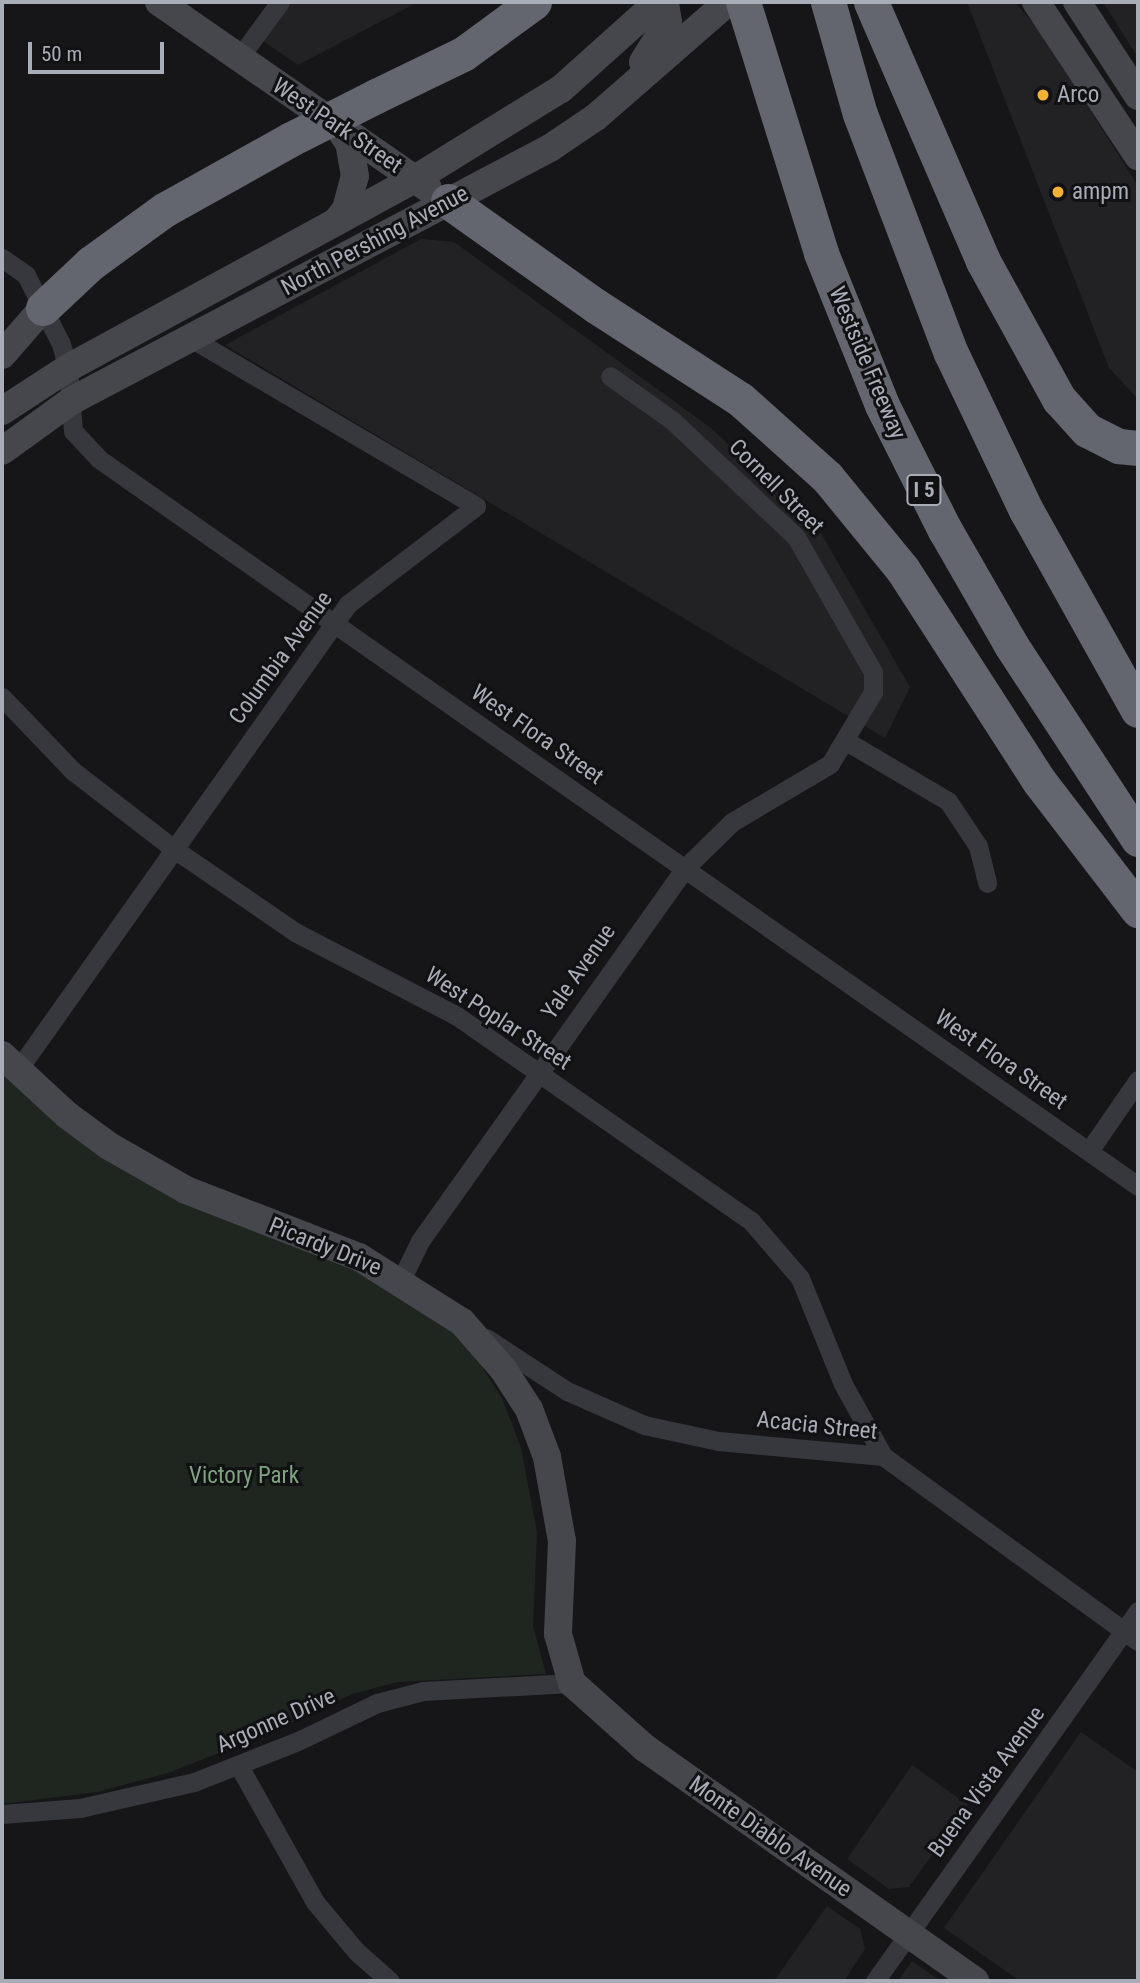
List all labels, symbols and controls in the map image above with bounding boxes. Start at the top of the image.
scale bar [32,28,168,72]
text: 50 m [41,42,82,66]
street label: West Park Street [267,72,407,180]
place label: Arco [1057,81,1099,109]
marker: Arco [1035,87,1051,103]
place label: ampm [1072,178,1129,206]
street label: North Pershing Avenue [277,180,473,302]
marker: ampm [1050,184,1066,200]
street label: Westside Freeway [822,283,912,443]
street label: Cornell Street [723,434,829,540]
road number: I 5 [905,472,943,508]
street label: Columbia Avenue [224,586,338,730]
street label: West Flora Street [466,679,608,791]
street label: Yale Avenue [536,919,622,1025]
street label: West Poplar Street [420,962,576,1076]
street label: West Flora Street [930,1004,1072,1116]
street label: Picardy Drive [265,1212,385,1282]
street label: Acacia Street [755,1406,879,1446]
park label: Victory Park [189,1462,299,1490]
street label: Argonne Drive [212,1683,340,1759]
street label: Buena Vista Avenue [923,1701,1051,1863]
street label: Monte Diablo Avenue [683,1771,857,1903]

